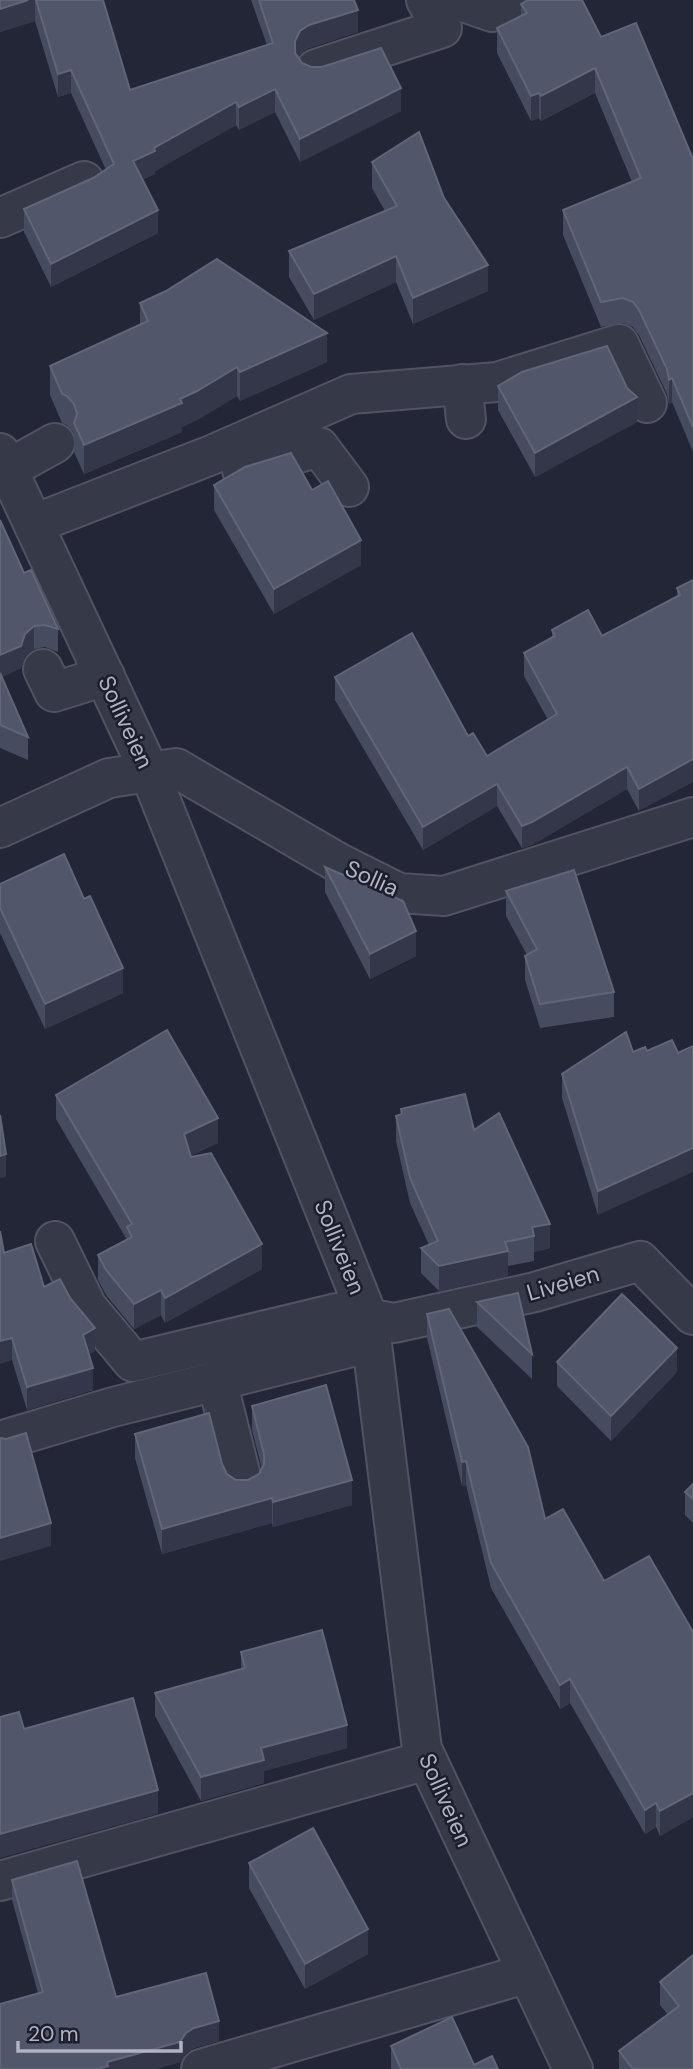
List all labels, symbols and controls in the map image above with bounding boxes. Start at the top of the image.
street label: Solliveien [91,671,161,773]
street label: Sollia [341,853,403,903]
street label: Solliveien [308,1195,372,1299]
street label: Liveien [523,1258,603,1308]
street label: Solliveien [412,1749,480,1851]
scale bar [18,2010,180,2054]
text: 20 m [28,2020,79,2048]

